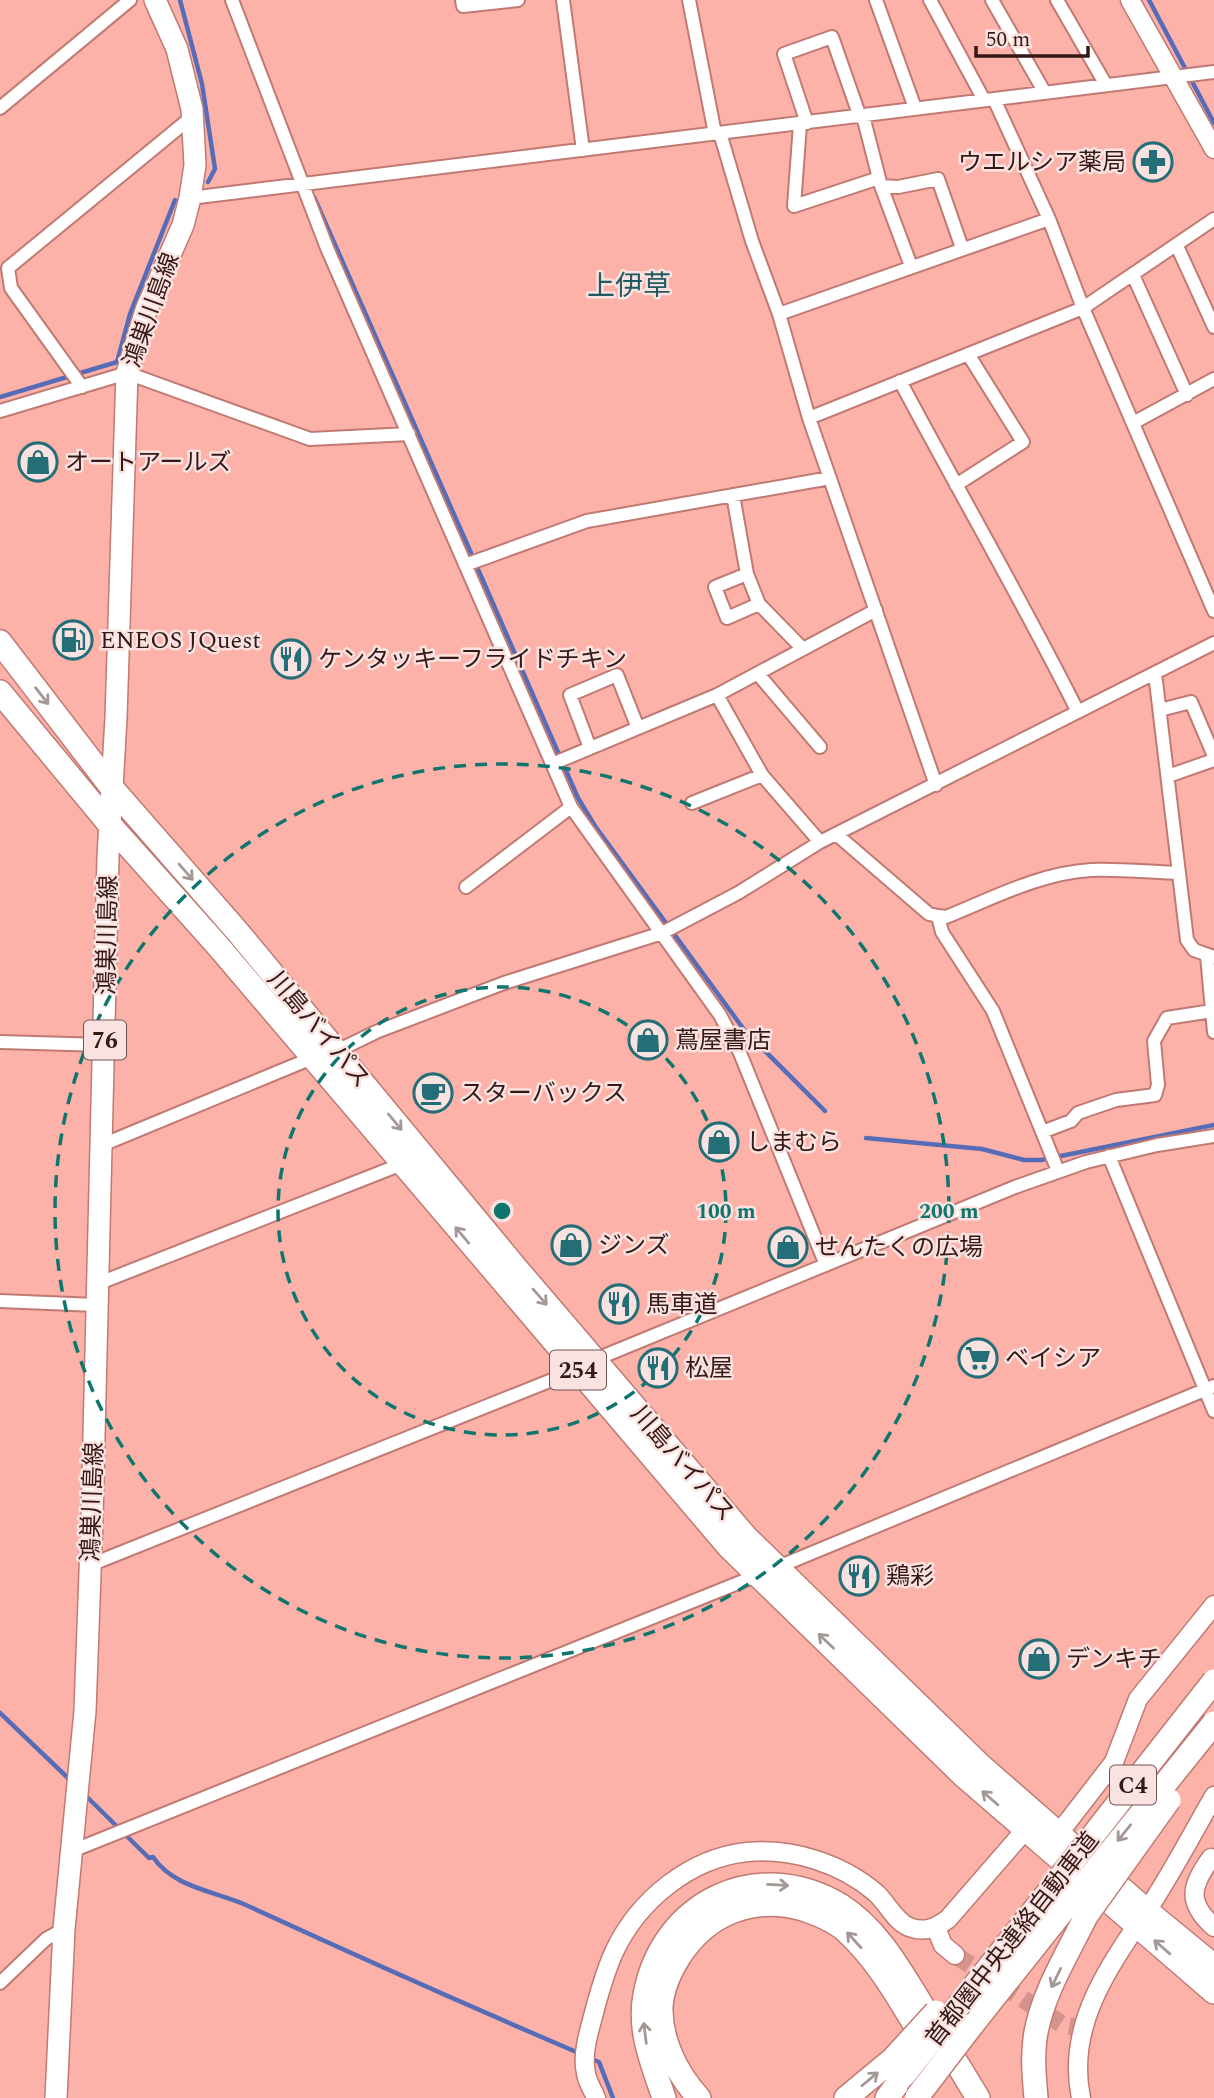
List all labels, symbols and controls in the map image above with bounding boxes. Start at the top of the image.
scale bar [976,14,1088,58]
text: 50 m [986,24,1030,56]
pharmacy icon: ウエルシア薬局 [1132,141,1174,183]
place label: ウエルシア薬局 [958,145,1126,181]
street label: 鴻巣川島線 [115,248,189,373]
district label: 上伊草 [587,265,671,308]
shop icon: オートアールズ [17,441,59,483]
place label: オートアールズ [65,445,232,481]
fuel station icon: ENEOS JQuest [52,619,94,661]
place label: ENEOS JQuest [100,623,261,659]
restaurant icon: ケンタッキーフライドチキン [270,638,312,680]
place label: ケンタッキーフライドチキン [318,642,627,678]
one-way arrow [34,687,49,705]
one-way arrow [178,863,194,881]
street label: 鴻巣川島線 [89,875,127,995]
street label: 川島バイパス [258,963,378,1096]
shop icon: 蔦屋書店 [627,1019,669,1061]
road number: 76 [84,1021,126,1060]
place label: 蔦屋書店 [675,1023,771,1059]
cafe icon: スターバックス [412,1072,454,1114]
place label: スターバックス [460,1076,627,1112]
one-way arrow [387,1112,403,1130]
shop icon: しまむら [698,1121,740,1163]
place label: しまむら [746,1125,842,1161]
text: 100 m [696,1196,756,1228]
text: 200 m [919,1196,979,1228]
centre of rings [490,1199,514,1223]
shop icon: ジンズ [550,1224,592,1266]
one-way arrow [454,1226,470,1244]
shop icon: せんたくの広場 [767,1226,809,1268]
place label: ジンズ [598,1228,670,1264]
place label: せんたくの広場 [815,1230,983,1266]
restaurant icon: 馬車道 [598,1283,640,1325]
one-way arrow [532,1287,548,1305]
place label: 馬車道 [646,1287,718,1323]
supermarket icon: ベイシア [957,1337,999,1379]
place label: ベイシア [1005,1341,1101,1377]
restaurant icon: 松屋 [637,1347,679,1389]
road number: 254 [550,1350,606,1390]
place label: 松屋 [685,1351,733,1387]
street label: 川島バイパス [622,1398,743,1530]
street label: 鴻巣川島線 [73,1441,113,1563]
restaurant icon: 鶏彩 [838,1555,880,1597]
place label: 鶏彩 [886,1559,934,1595]
one-way arrow [818,1633,835,1650]
shop icon: デンキチ [1018,1638,1060,1680]
place label: デンキチ [1066,1642,1162,1678]
road number: C4 [1110,1766,1156,1804]
one-way arrow [981,1790,999,1806]
one-way arrow [1117,1823,1132,1841]
street label: 首都圏中央連絡自動車道 [917,1825,1108,2055]
one-way arrow [766,1879,789,1892]
one-way arrow [846,1931,862,1949]
one-way arrow [1154,1939,1172,1955]
one-way arrow [1048,1967,1062,1988]
one-way arrow [639,2022,652,2045]
one-way arrow [860,2071,878,2087]

